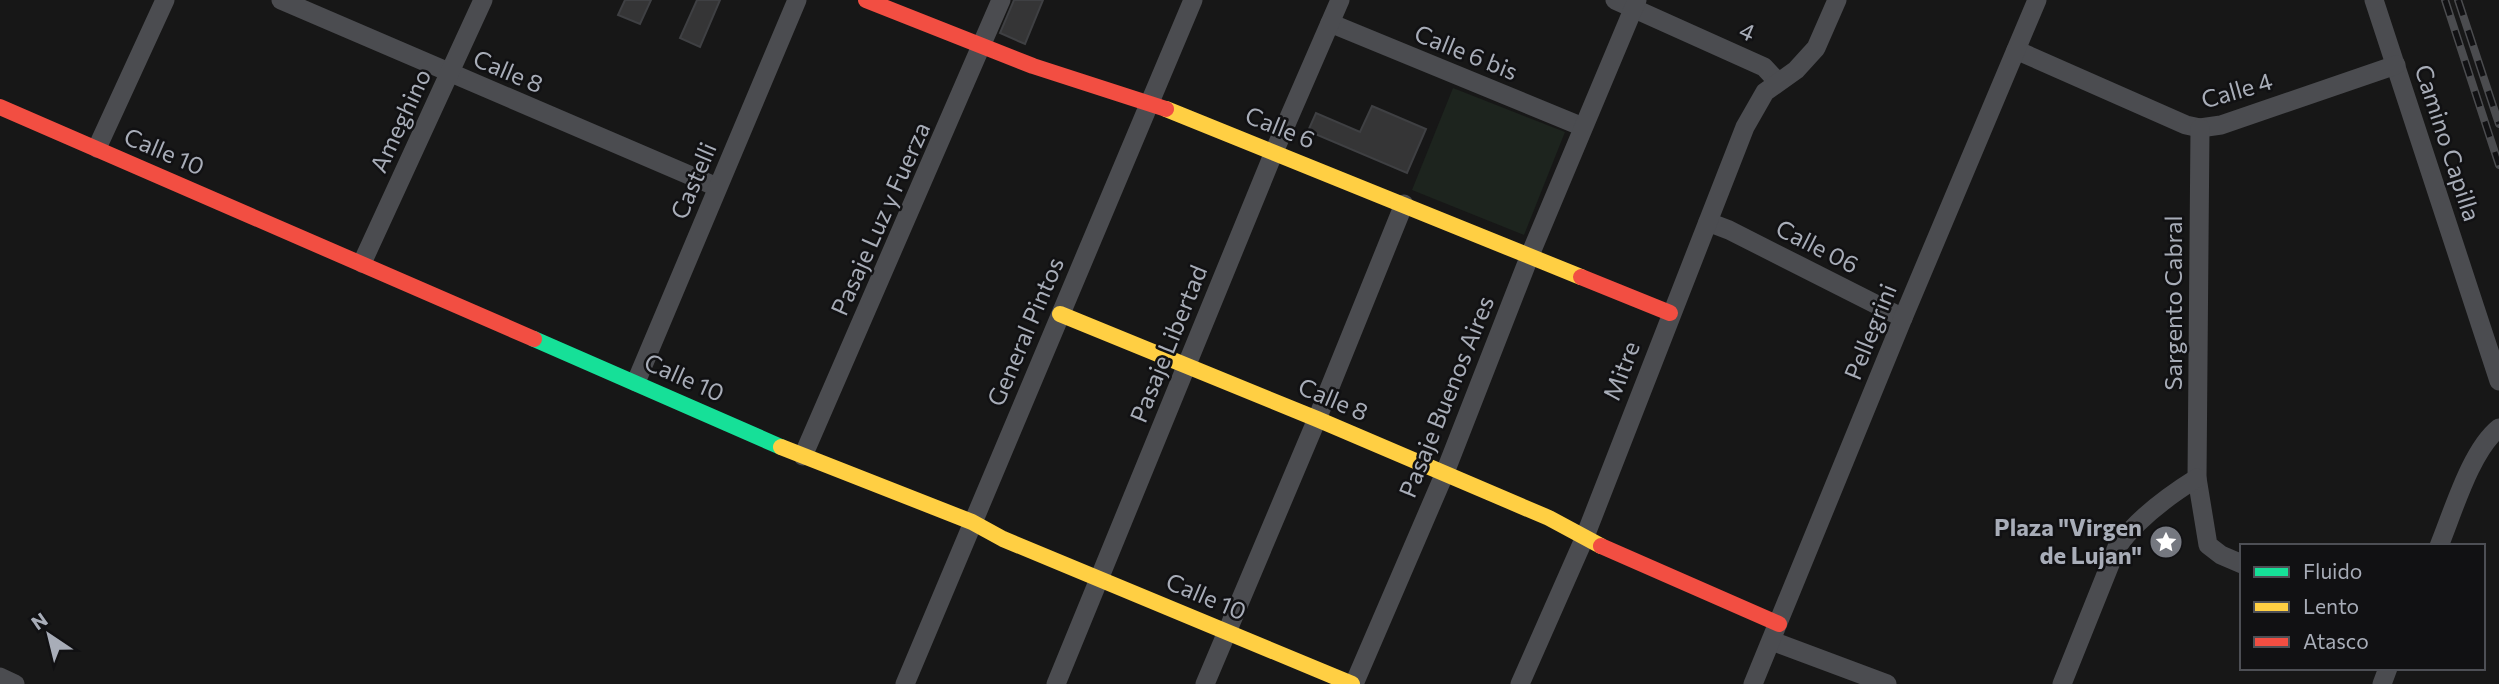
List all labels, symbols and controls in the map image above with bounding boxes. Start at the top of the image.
street label: 4 [1735,14,1760,47]
street label: Calle 6 bis [1411,18,1522,85]
street label: Calle 8 [469,43,548,98]
street label: Camino Capilla [2409,61,2487,224]
street label: Ameghino [363,64,436,177]
street label: Calle 4 [2198,66,2276,114]
street label: Calle 6 [1241,99,1320,154]
street label: Pasaje Luz y Fuerza [824,117,935,320]
street label: Calle 10 [120,121,209,180]
street label: Castelli [664,138,722,223]
street label: Calle 06 [1772,213,1864,279]
street label: Sargento Cabral [2158,215,2187,391]
street label: General Pintos [980,253,1069,410]
street label: Pasaje Libertad [1123,261,1212,426]
street label: Pellegrini [1837,279,1902,384]
street label: Pasaje Buenos Aires [1392,291,1499,501]
street label: Mitre [1596,337,1645,404]
street label: Calle 10 [640,346,729,407]
street label: Calle 8 [1294,371,1373,426]
place label: Plaza "Virgen de Lujan" [1994,512,2142,569]
place icon: Plaza "Virgen de Lujan" [2147,523,2185,561]
legend [2240,544,2485,670]
text: Fluido [2303,558,2362,583]
street label: Calle 10 [1162,566,1251,625]
text: Lento [2303,593,2359,618]
north arrow [14,600,84,670]
text: N [27,607,51,634]
text: Atasco [2303,628,2369,653]

